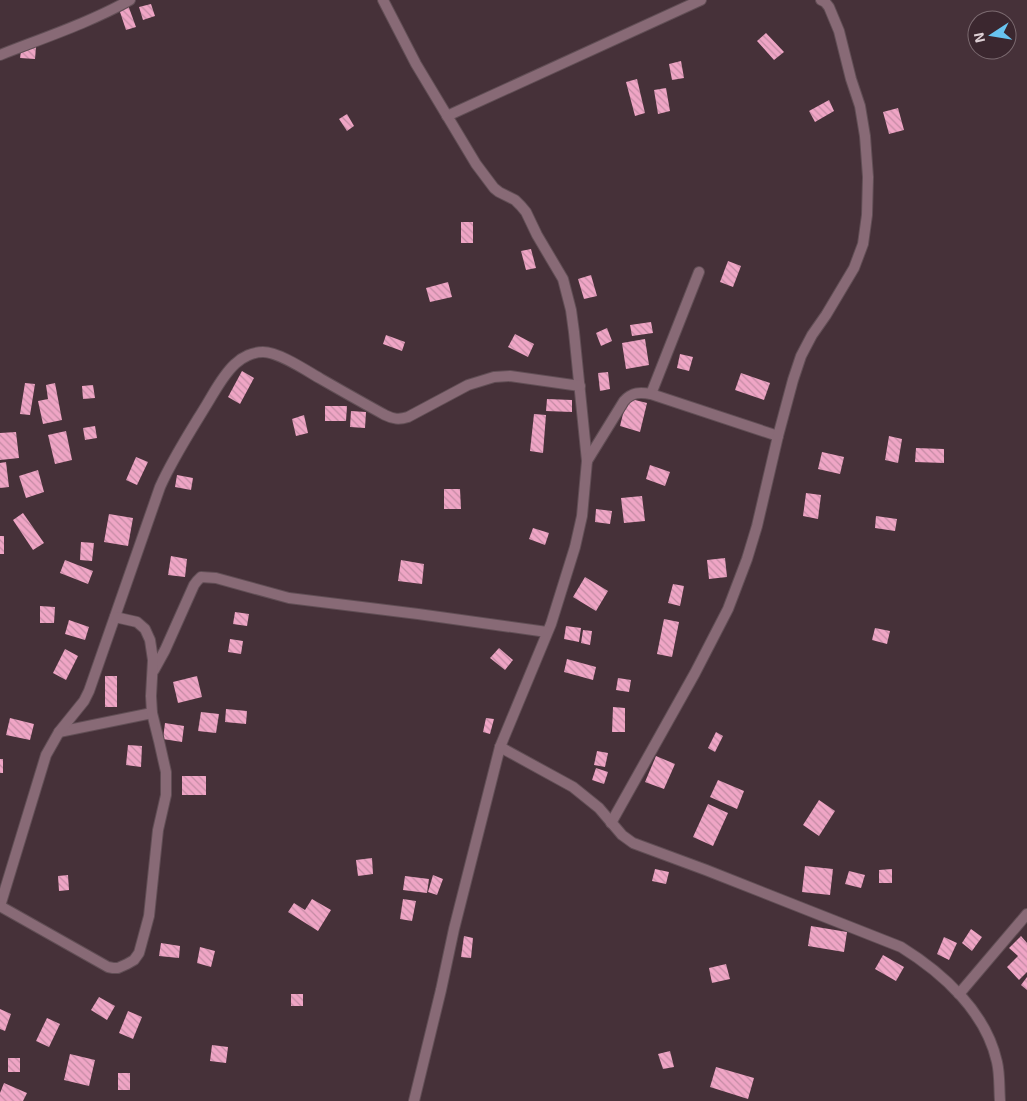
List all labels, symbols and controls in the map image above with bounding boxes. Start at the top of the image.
north arrow [967,10,1017,60]
text: N [969,31,988,45]

